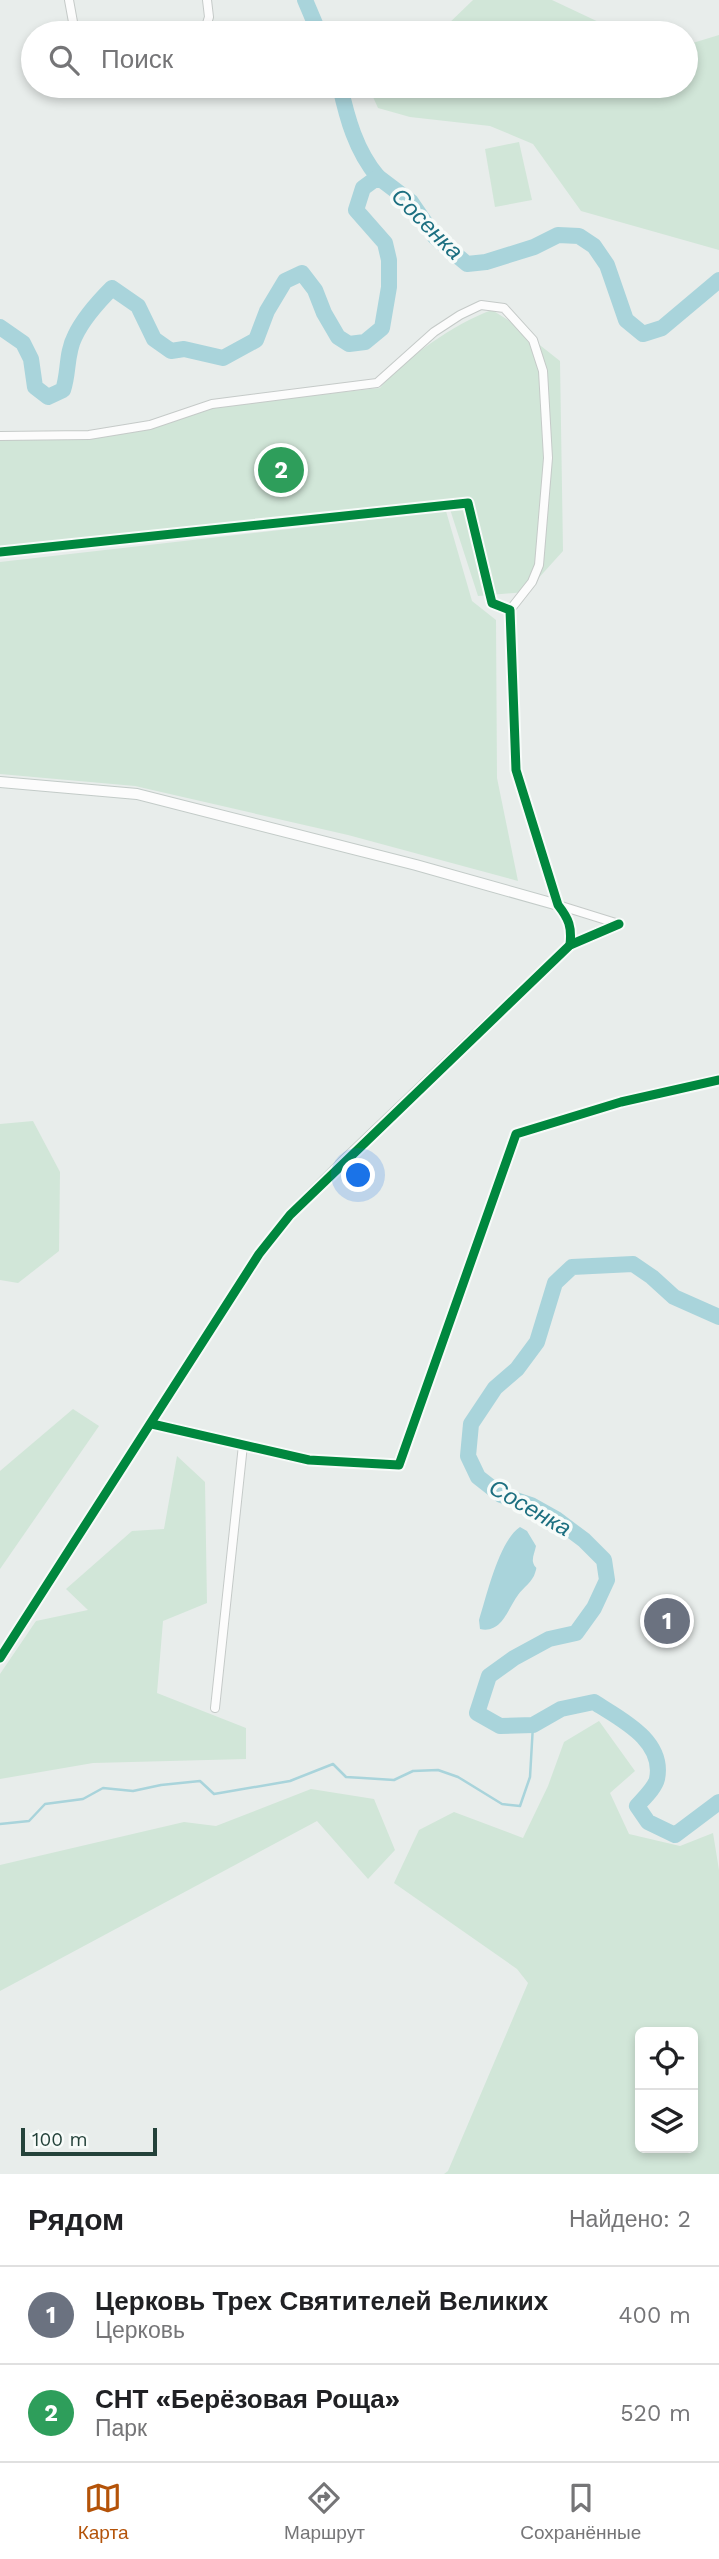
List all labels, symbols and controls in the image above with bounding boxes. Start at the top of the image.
search box [21,21,698,98]
icon: search [45,41,83,79]
text: Поиск [101,44,173,74]
water label: Сосенка [386,183,468,265]
pin: 2 [258,444,304,496]
your location [341,1158,375,1192]
water label: Сосенка [484,1474,576,1542]
pin: 1 [644,1595,690,1647]
map controls [635,2027,698,2153]
button: locate [635,2027,698,2090]
button: layers [635,2090,698,2153]
scale bar [21,2125,158,2157]
text: 100 m [32,2128,88,2151]
text: Рядом [28,2202,124,2237]
text: Найдено: 2 [569,2206,691,2233]
text: Церковь Трех Святителей Великих [95,2286,548,2316]
text: 1 [46,2302,56,2329]
text: 400 m [619,2302,691,2329]
text: Церковь [95,2317,185,2344]
text: СНТ «Берёзовая Роща» [95,2384,400,2414]
text: 2 [44,2400,58,2427]
text: 520 m [620,2400,691,2427]
text: Парк [95,2415,147,2442]
tab: Карта [78,2479,129,2544]
tab: Маршрут [284,2479,365,2544]
tab: Сохранённые [520,2479,641,2544]

